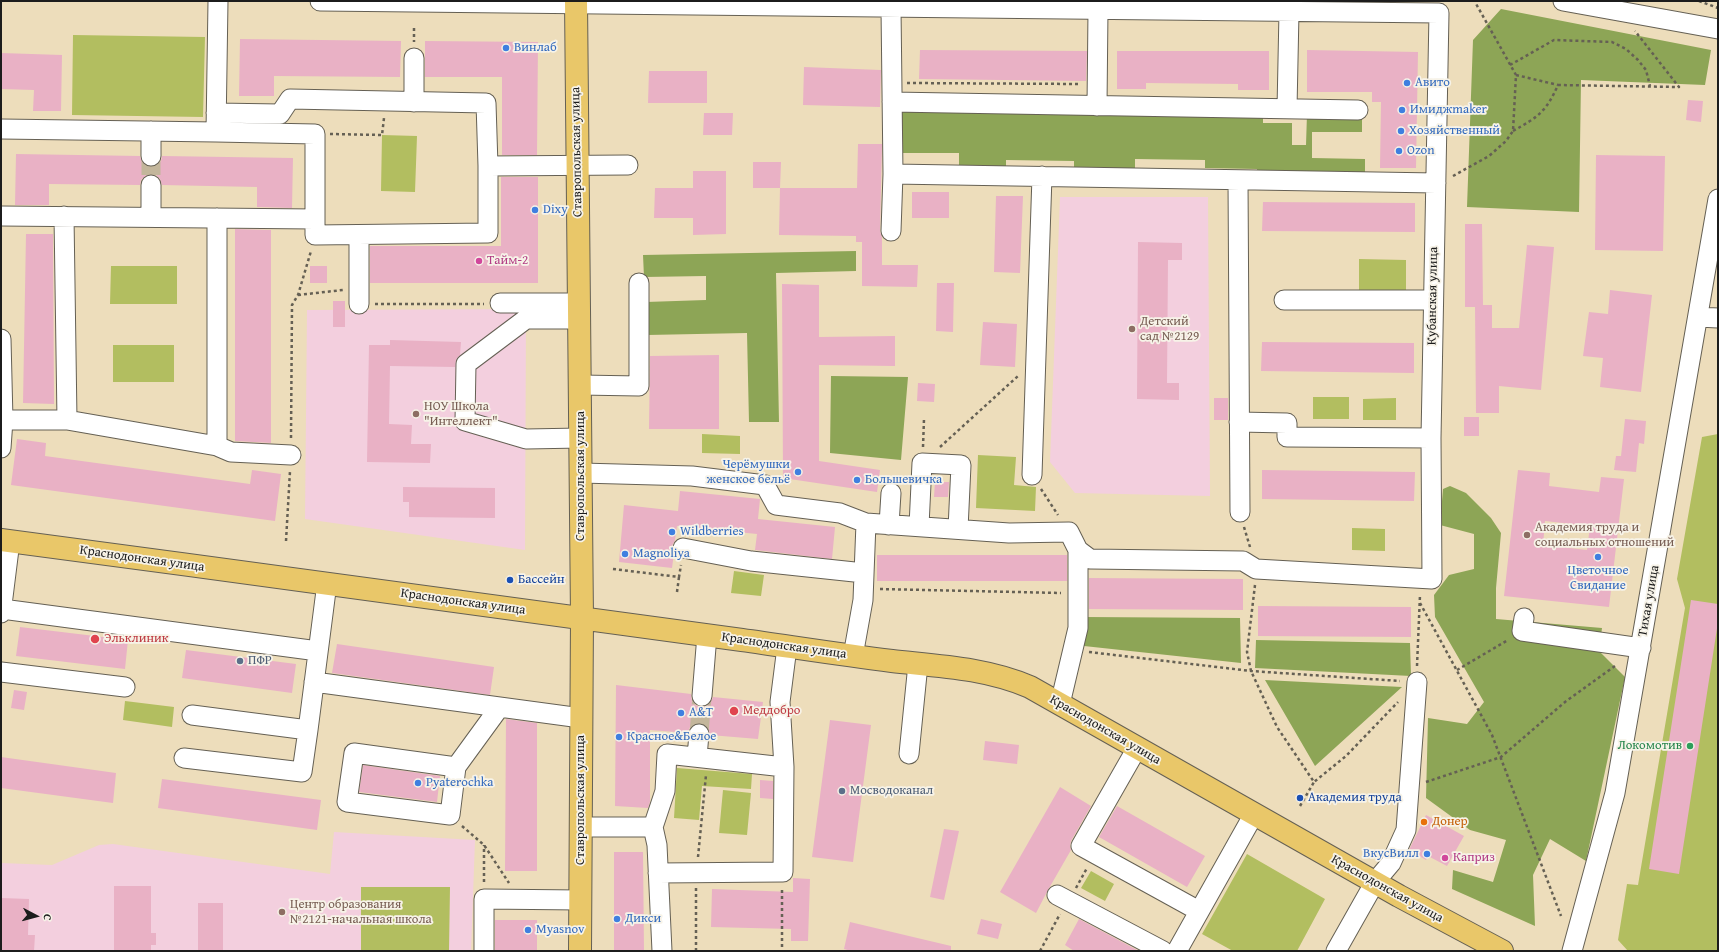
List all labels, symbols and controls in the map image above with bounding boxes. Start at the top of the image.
place label: Винлаб [514,40,557,56]
marker: Винлаб [501,43,511,53]
place label: Авито [1415,75,1450,91]
marker: Авито [1402,78,1412,88]
street label: Ставропольская улица [568,87,586,217]
place label: Имиджmaker [1410,102,1487,118]
marker: Имиджmaker [1397,105,1407,115]
place label: Хозяйственный [1409,123,1500,139]
marker: Хозяйственный [1396,126,1406,136]
place label: Ozon [1407,143,1435,159]
marker: Ozon [1394,146,1404,156]
place label: Dixy [543,202,568,218]
marker: Dixy [530,205,540,215]
street label: Кубанская улица [1424,247,1442,345]
place label: Тайм-2 [487,253,528,269]
marker: Тайм-2 [474,256,484,266]
place label: Детский сад №2129 [1140,314,1199,345]
marker: Детский сад №2129 [1127,324,1137,334]
place label: НОУ Школа "Интеллект" [424,399,498,430]
marker: НОУ Школа "Интеллект" [411,409,421,419]
street label: Ставропольская улица [573,411,589,541]
place label: Черёмушки женское бельё [707,457,790,488]
marker: Черёмушки женское бельё [793,467,803,477]
place label: Большевичка [865,472,942,488]
marker: Большевичка [852,475,862,485]
place label: Академия труда и социальных отношений [1535,520,1674,551]
place label: Wildberries [680,524,744,540]
marker: Wildberries [667,527,677,537]
marker: Академия труда и социальных отношений [1522,530,1532,540]
street label: Краснодонская улица [79,543,205,575]
place label: Magnoliya [633,546,690,562]
marker: Magnoliya [620,549,630,559]
marker: Цветочное Свидание [1593,552,1603,562]
place label: Цветочное Свидание [1568,563,1628,594]
street label: Тихая улица [1635,564,1663,638]
place label: Бассейн [518,572,564,588]
marker: Бассейн [505,575,515,585]
street label: Краснодонская улица [400,586,526,618]
street label: Краснодонская улица [721,630,847,662]
place label: Эльклиник [104,631,168,647]
marker: Эльклиник [89,633,101,645]
place label: ПФР [248,653,272,669]
marker: ПФР [235,656,245,666]
street label: Краснодонская улица [1047,692,1163,768]
place label: Меддобро [743,703,800,719]
place label: A&T [689,705,713,721]
marker: Меддобро [728,705,740,717]
marker: A&T [676,708,686,718]
place label: Красное&Белое [627,729,716,745]
marker: Красное&Белое [614,732,624,742]
street label: Ставропольская улица [573,735,589,865]
place label: Локомотив [1617,738,1682,754]
marker: Локомотив [1685,741,1695,751]
place label: Pyaterochka [426,775,494,791]
marker: Pyaterochka [413,778,423,788]
place label: Мосводоканал [850,783,933,799]
marker: Мосводоканал [837,786,847,796]
place label: Академия труда [1308,790,1402,806]
marker: Академия труда [1295,793,1305,803]
place label: Донер [1432,814,1468,830]
marker: Донер [1419,817,1429,827]
place label: ВкусВилл [1363,846,1419,862]
marker: ВкусВилл [1422,849,1432,859]
place label: Каприз [1453,850,1495,866]
street label: Краснодонская улица [1328,852,1446,926]
marker: Каприз [1440,853,1450,863]
north arrow [16,896,56,936]
place label: Центр образования №2121-начальная школа [290,897,432,928]
marker: Центр образования №2121-начальная школа [277,907,287,917]
place label: Дикси [625,911,661,927]
text: С [40,913,56,921]
marker: Дикси [612,914,622,924]
place label: Myasnov [536,922,584,938]
marker: Myasnov [523,925,533,935]

